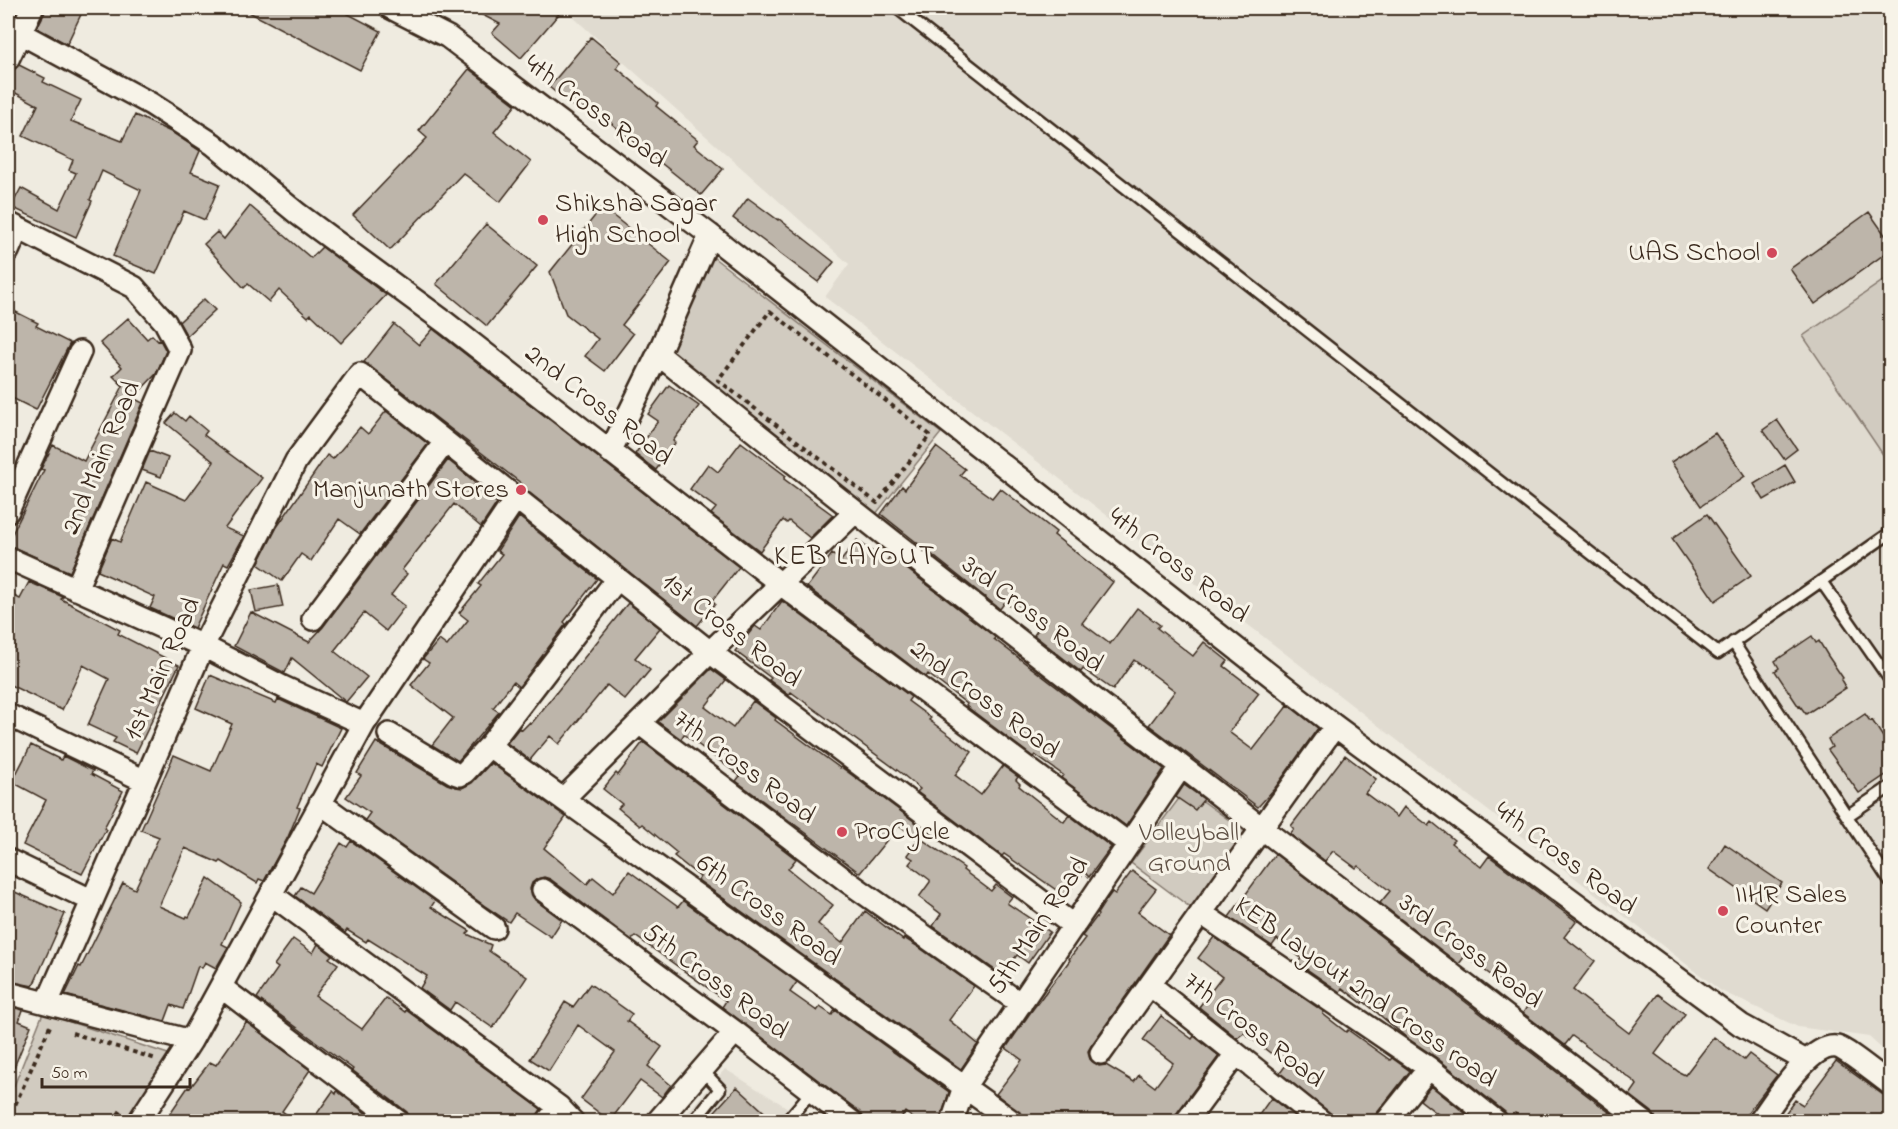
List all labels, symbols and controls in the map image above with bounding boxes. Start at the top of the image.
street label: 4th Cross Road [515,45,675,179]
place label: Shiksha Sagar High School [555,185,717,255]
marker: Shiksha Sagar High School [536,213,550,227]
place label: UAS School [1628,234,1760,273]
marker: UAS School [1765,246,1779,260]
street label: 2nd Cross Road [516,336,680,476]
street label: 2nd Main Road [52,375,152,541]
place label: Manjunath Stores [313,471,509,510]
marker: Manjunath Stores [514,483,528,497]
street label: 4th Cross Road [1099,498,1257,634]
district label: KEB LAYOUT [774,537,936,578]
street label: 3rd Cross Road [952,547,1112,683]
street label: 1st Cross Road [653,564,809,698]
street label: 1st Main Road [114,591,212,747]
street label: 2nd Cross Road [901,631,1067,769]
street label: 7th Cross Road [664,701,824,835]
street label: 4th Cross Road [1485,792,1645,926]
place label: ProCycle [854,813,951,852]
park label: Volleyball Ground [1138,814,1239,884]
marker: ProCycle [835,825,849,839]
street label: 6th Cross Road [687,845,849,977]
street label: 5th Main Road [978,849,1100,1003]
place label: IIHR Sales Counter [1735,876,1847,946]
street label: 3rd Cross Road [1390,885,1550,1019]
street label: KEB Layout 2nd Cross road [1226,887,1504,1099]
marker: IIHR Sales Counter [1716,904,1730,918]
street label: 5th Cross Road [634,914,796,1050]
street label: 7th Cross Road [1174,963,1332,1099]
scale bar [42,1051,190,1089]
text: 50 m [51,1061,88,1087]

